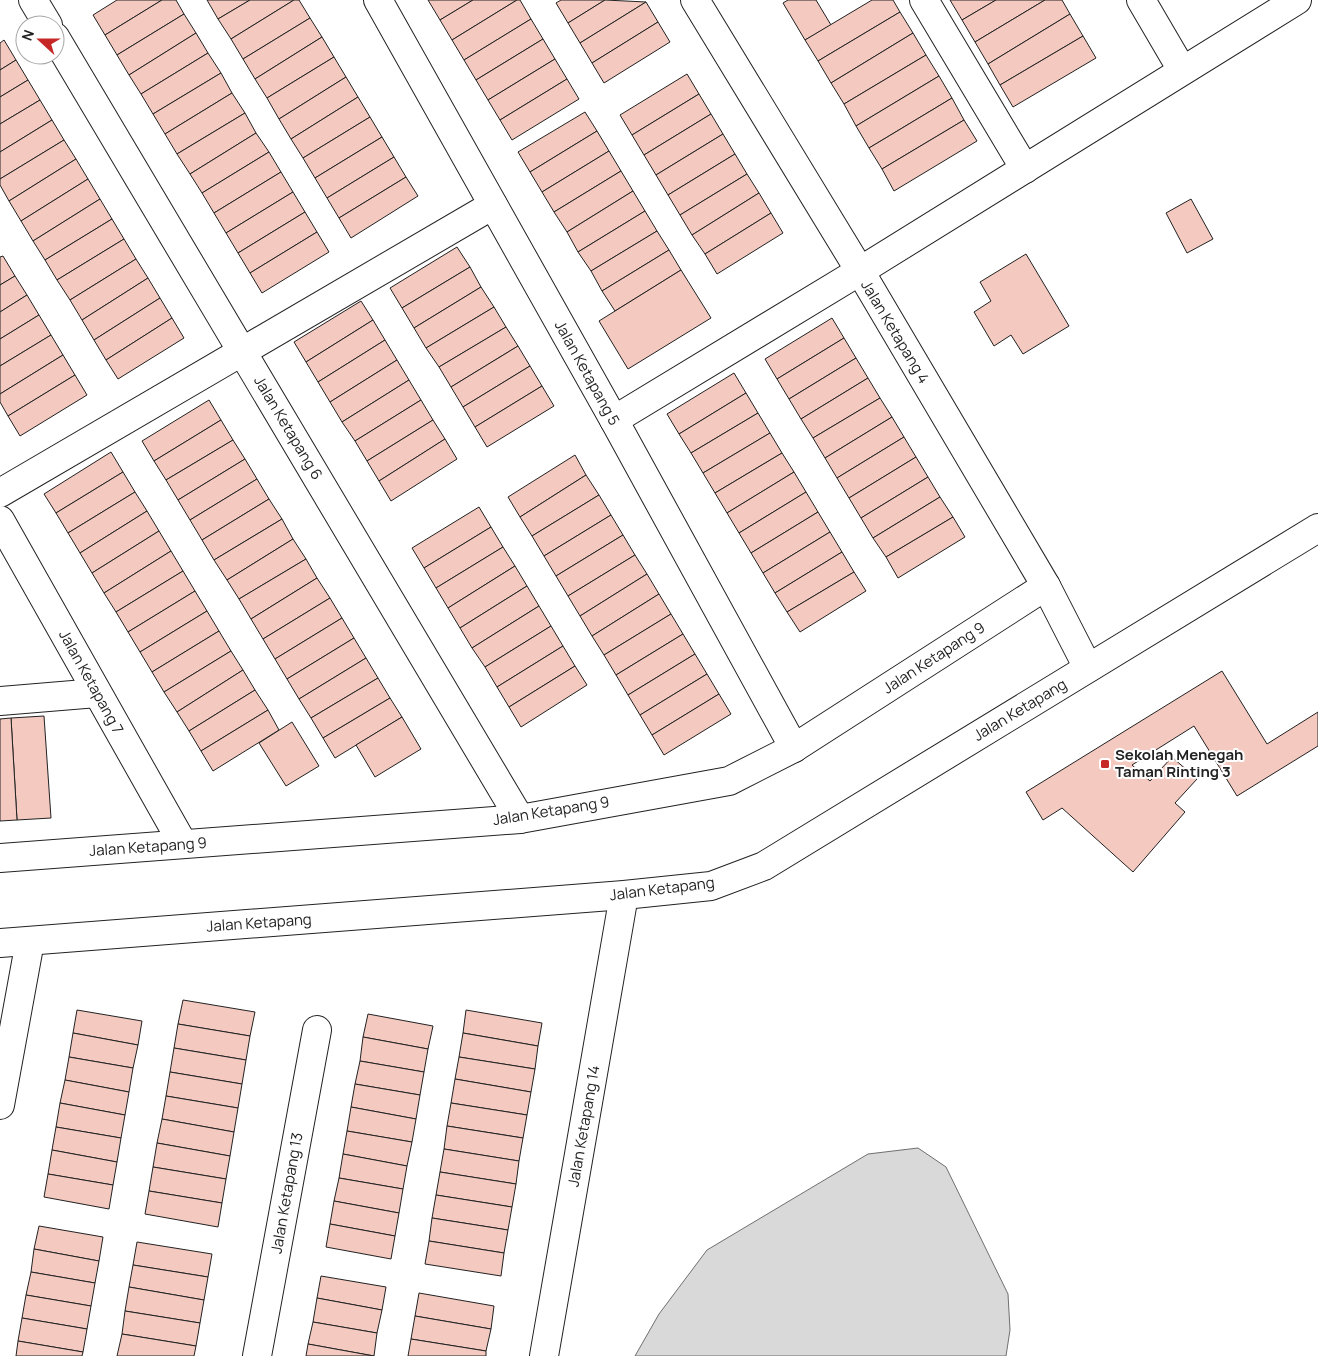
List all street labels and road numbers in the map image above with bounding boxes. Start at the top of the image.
street label: Jalan Ketapang 4 [856,276,935,388]
street label: Jalan Ketapang 5 [550,316,625,429]
street label: Jalan Ketapang 6 [249,372,328,484]
street label: Jalan Ketapang 9 [879,617,989,698]
street label: Jalan Ketapang 7 [54,626,129,738]
street label: Jalan Ketapang [969,673,1070,746]
street label: Jalan Ketapang 9 [491,791,611,830]
street label: Jalan Ketapang 9 [89,832,207,861]
street label: Jalan Ketapang [608,872,716,905]
street label: Jalan Ketapang [206,908,312,937]
street label: Jalan Ketapang 14 [562,1063,605,1188]
street label: Jalan Ketapang 13 [266,1131,307,1255]

